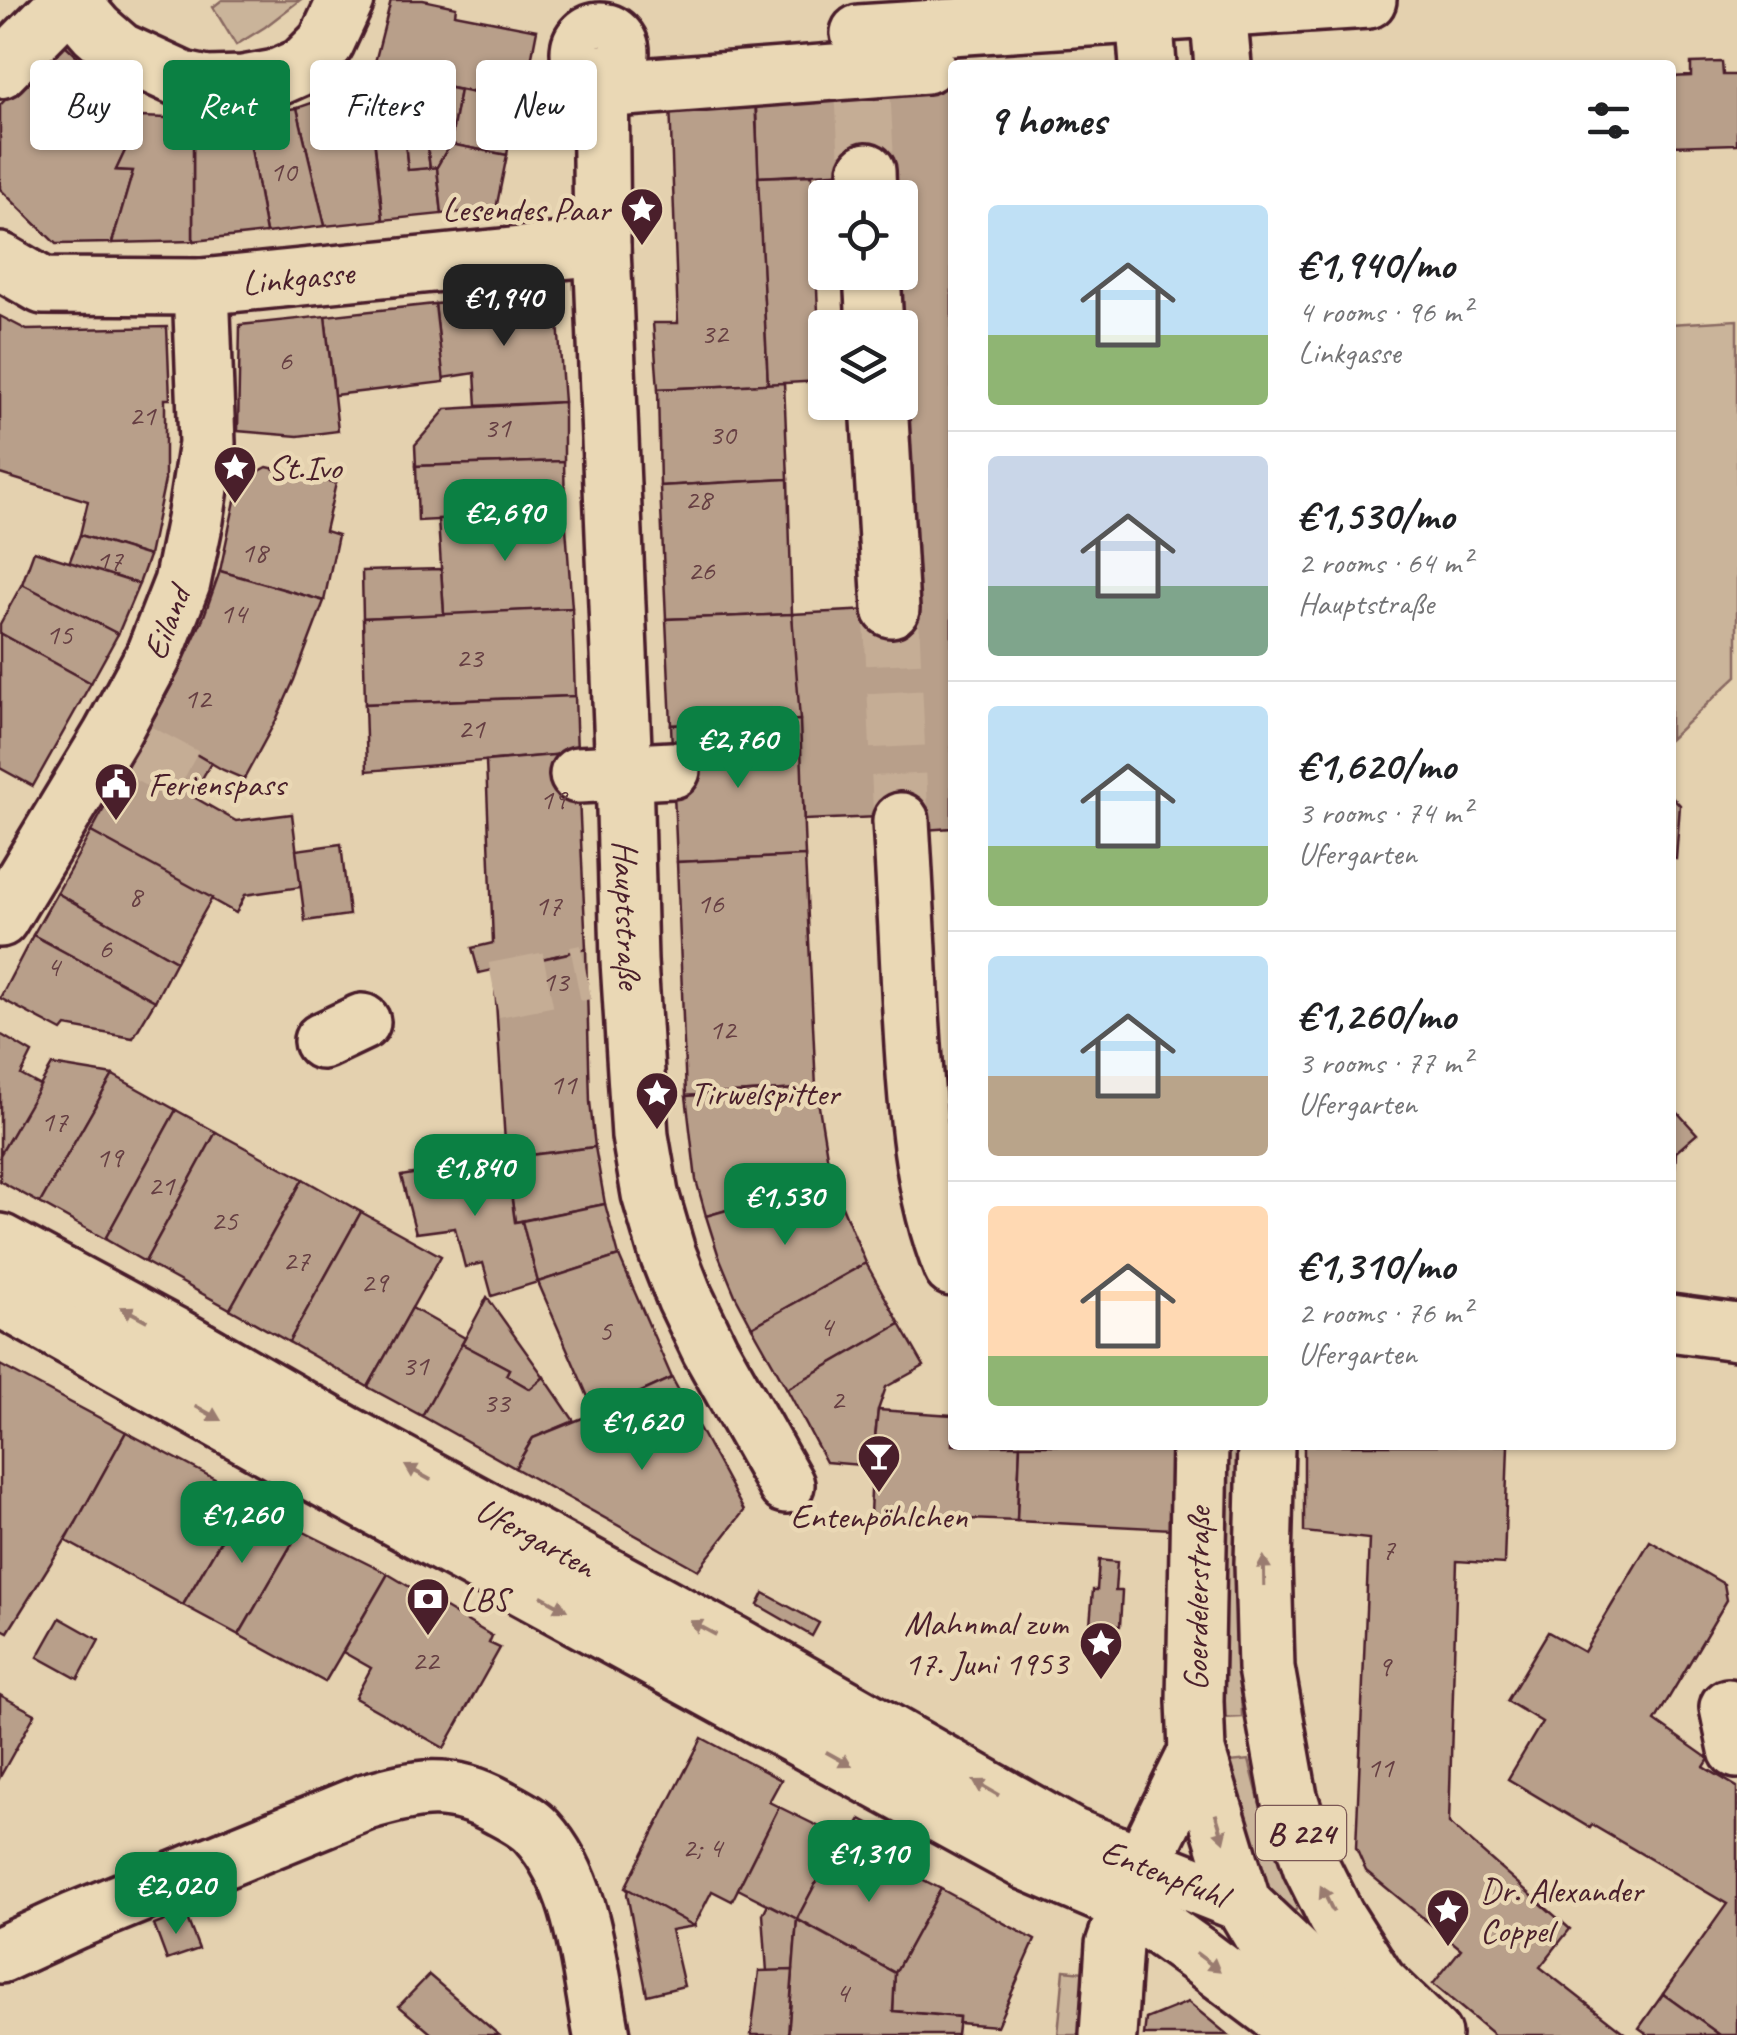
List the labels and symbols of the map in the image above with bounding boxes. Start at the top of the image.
house number: 10 [270,152,299,190]
place icon: Lesendes Paar [619,186,665,247]
place label: Lesendes Paar [442,187,612,232]
street label: Linkgasse [240,249,358,305]
pin: €1,940 [423,264,585,349]
house number: 32 [701,314,730,352]
house number: 6 [278,341,293,379]
house number: 21 [129,396,157,434]
house number: 31 [484,408,512,446]
house number: 30 [709,415,738,453]
place icon: St.Ivo [212,444,258,505]
place label: St.Ivo [268,445,343,490]
pin: €2,690 [424,479,586,564]
house number: 28 [685,480,714,518]
house number: 18 [241,533,270,571]
house number: 17 [96,541,124,579]
house number: 26 [688,551,716,589]
street label: Eiland [132,575,203,666]
house number: 14 [220,594,249,632]
house number: 15 [46,615,74,653]
house number: 23 [456,638,485,676]
house number: 12 [184,679,213,717]
pin: €2,760 [657,706,819,791]
house number: 21 [458,709,486,747]
public building icon: Ferienspass [93,761,139,822]
place label: Ferienspass [148,762,288,807]
house number: 19 [540,780,569,818]
street label: Hauptstraße [603,840,653,993]
house number: 8 [128,877,144,915]
house number: 16 [697,884,725,922]
house number: 17 [535,886,563,924]
house number: 6 [98,929,113,967]
house number: 4 [46,947,62,985]
house number: 13 [542,962,571,1000]
house number: 12 [709,1010,738,1048]
house number: 11 [550,1065,578,1103]
place icon: Tirwelspitter [634,1070,680,1131]
place label: Tirwelspitter [690,1071,842,1116]
house number: 17 [41,1102,69,1140]
pin: €1,840 [394,1134,556,1219]
house number: 19 [96,1138,125,1176]
pin: €1,530 [704,1163,866,1248]
house number: 21 [148,1166,176,1204]
house number: 25 [211,1201,239,1239]
house number: 27 [283,1241,311,1279]
house number: 29 [361,1263,390,1301]
one-way arrow [120,1306,149,1323]
house number: 4 [819,1307,835,1345]
house number: 5 [598,1311,613,1349]
house number: 31 [402,1346,430,1384]
house number: 2 [830,1380,846,1418]
house number: 33 [483,1383,512,1421]
pin: €1,620 [561,1388,723,1473]
one-way arrow [193,1405,222,1422]
bar icon: Entenpöhlchen [856,1433,902,1494]
one-way arrow [403,1465,432,1482]
pin: €1,260 [161,1481,323,1566]
street label: Ufergarten [468,1486,606,1589]
place label: Entenpöhlchen [790,1494,968,1539]
street label: Goerdelerstraße [1173,1504,1221,1691]
house number: 7 [1381,1530,1396,1568]
one-way arrow [1256,1554,1272,1586]
bank icon: LBS [405,1576,451,1637]
place label: LBS [460,1577,514,1622]
one-way arrow [540,1594,568,1612]
place label: Mahnmal zum 17. Juni 1953 [904,1601,1070,1686]
one-way arrow [689,1620,718,1637]
place icon: Mahnmal zum 17. Juni 1953 [1078,1620,1124,1681]
house number: 22 [412,1641,441,1679]
house number: 9 [1377,1647,1393,1685]
house number: 11 [1367,1748,1395,1786]
one-way arrow [825,1750,854,1767]
one-way arrow [972,1780,1000,1798]
road number: B 224 [1256,1806,1346,1860]
one-way arrow [1213,1813,1228,1844]
pin: €1,310 [788,1820,950,1905]
house number: 2; 4 [682,1828,725,1866]
street label: Entenpfuhl [1095,1828,1239,1920]
pin: €2,020 [95,1852,257,1937]
place label: Dr. Alexander Coppel [1480,1868,1645,1953]
one-way arrow [1319,1884,1336,1913]
place icon: Dr. Alexander Coppel [1425,1887,1471,1948]
one-way arrow [1195,1951,1221,1971]
house number: 4 [835,1973,851,2011]

